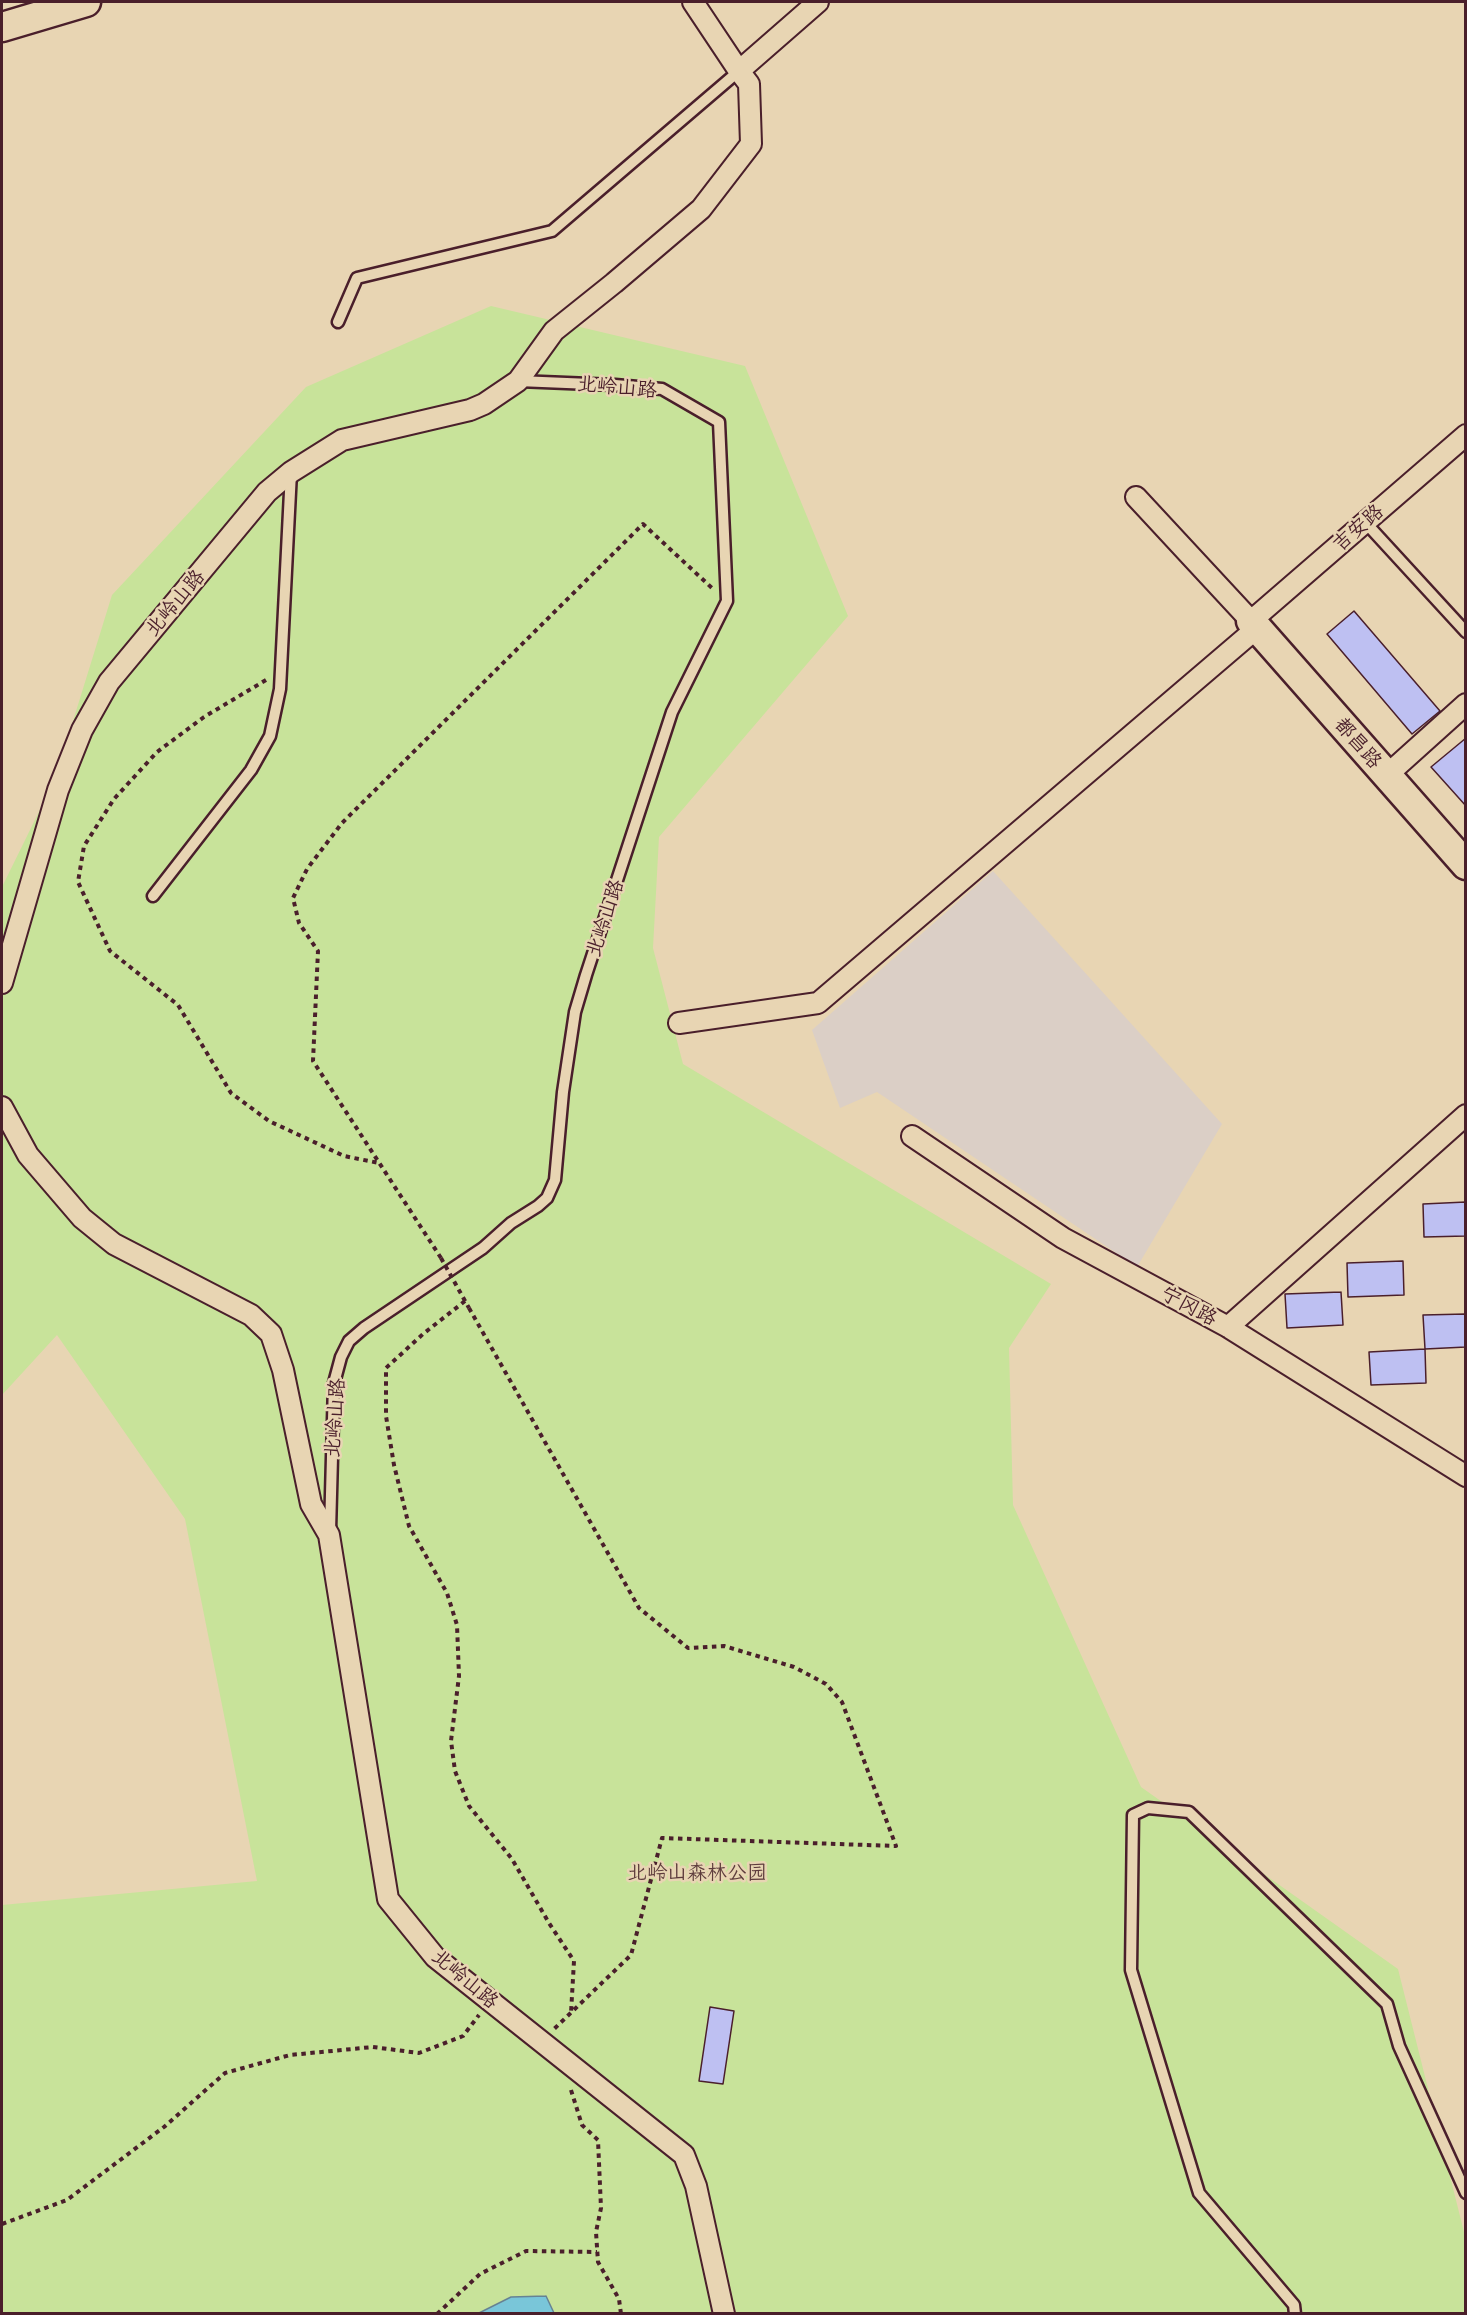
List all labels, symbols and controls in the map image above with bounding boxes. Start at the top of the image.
street label: 北岭山路 [576,372,658,402]
street label: 吉安路 [1327,499,1389,557]
street label: 北岭山路 [140,565,210,641]
street label: 都昌路 [1329,712,1387,774]
street label: 北岭山路 [581,876,629,960]
street label: 宁冈路 [1157,1281,1221,1331]
street label: 北岭山路 [320,1377,350,1459]
park label: 北岭山森林公园 [627,1861,767,1885]
street label: 北岭山路 [427,1944,503,2014]

